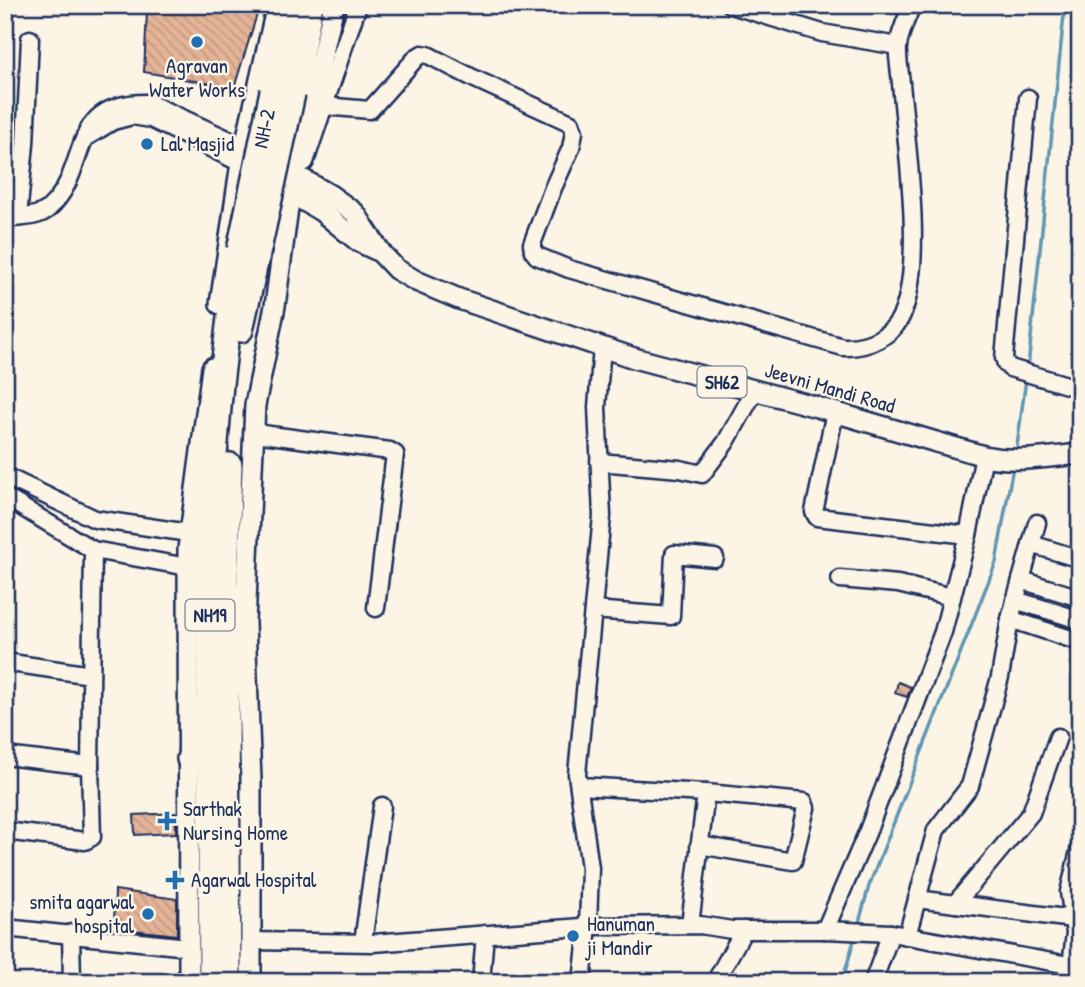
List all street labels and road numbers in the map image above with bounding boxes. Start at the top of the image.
street label: NH-2 [246,106,282,151]
street label: Jeevni Mandi Road [762,355,899,420]
road number: SH62 [698,366,746,398]
road number: NH19 [186,600,234,630]

